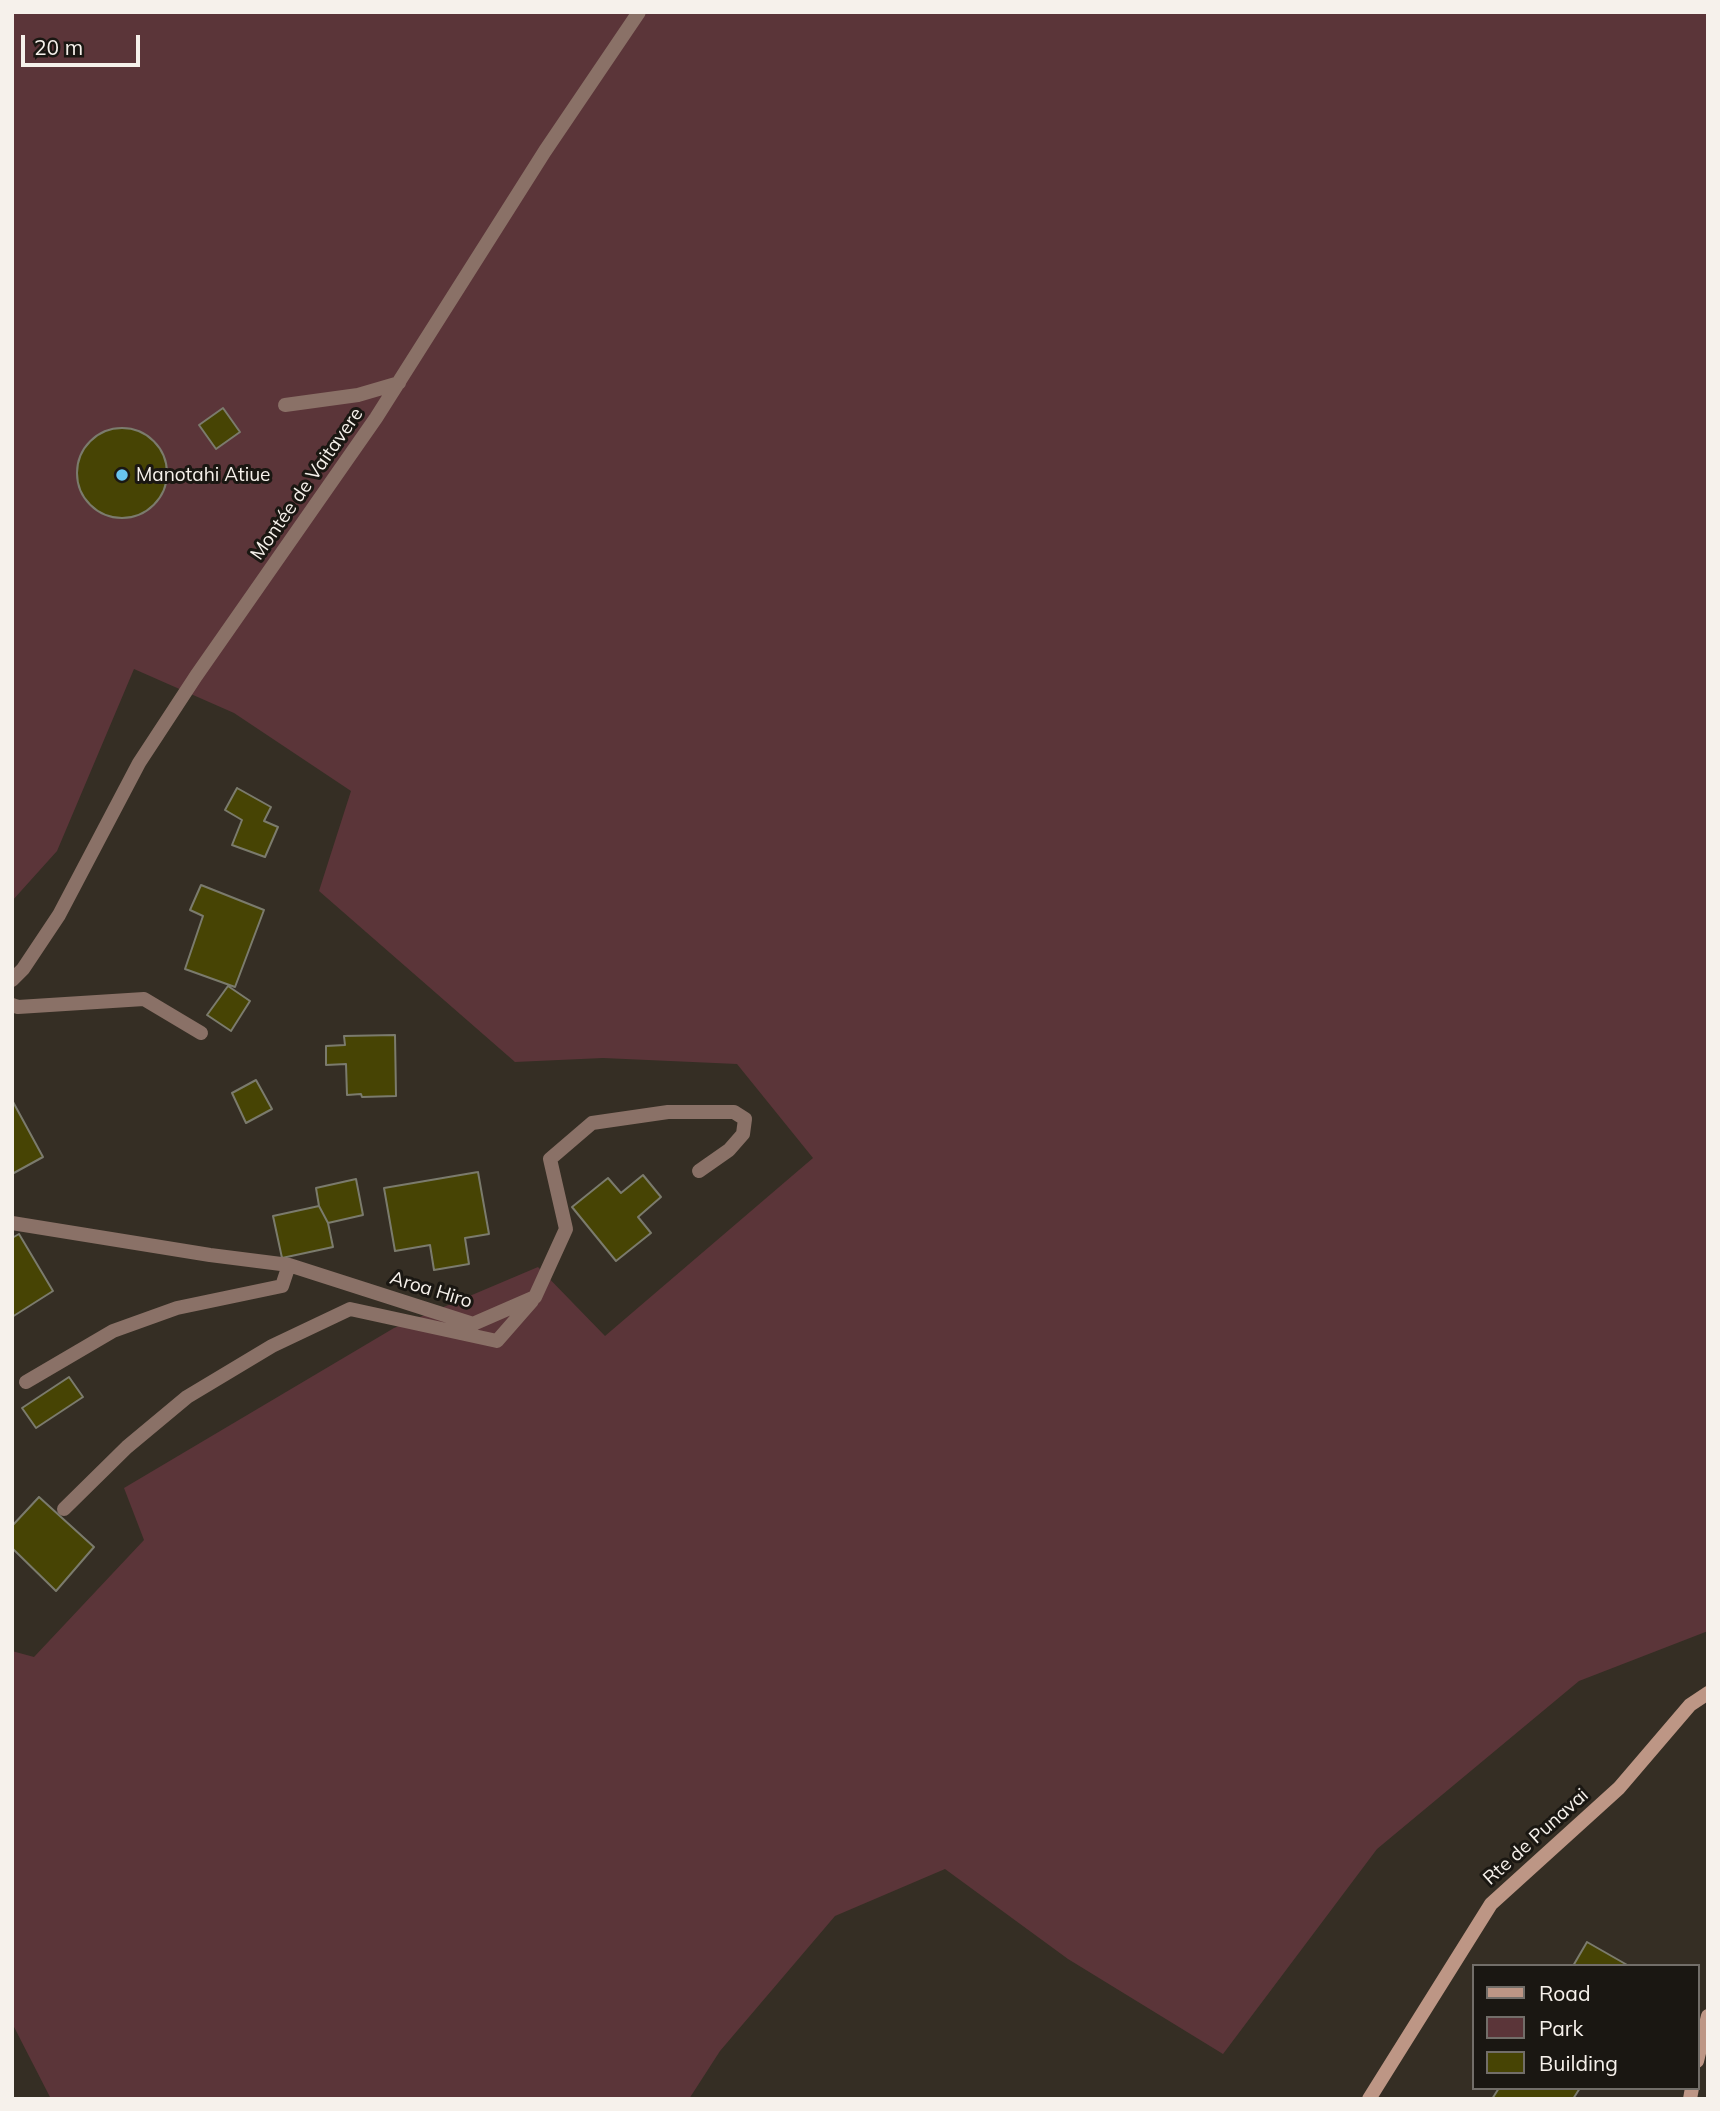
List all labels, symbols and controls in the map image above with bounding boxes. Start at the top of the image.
scale bar [24,21,144,65]
text: 20 m [34,34,83,60]
street label: Montée de Vaitavere [246,403,368,565]
place label: Manotahi Atiue [136,464,270,486]
marker: Manotahi Atiue [114,467,130,483]
street label: Aroa Hiro [387,1267,475,1313]
street label: Rte de Punavai [1479,1784,1593,1890]
legend [1472,1964,1699,2090]
text: Road [1539,1980,1590,2006]
text: Park [1539,2015,1583,2041]
text: Building [1539,2050,1618,2076]

